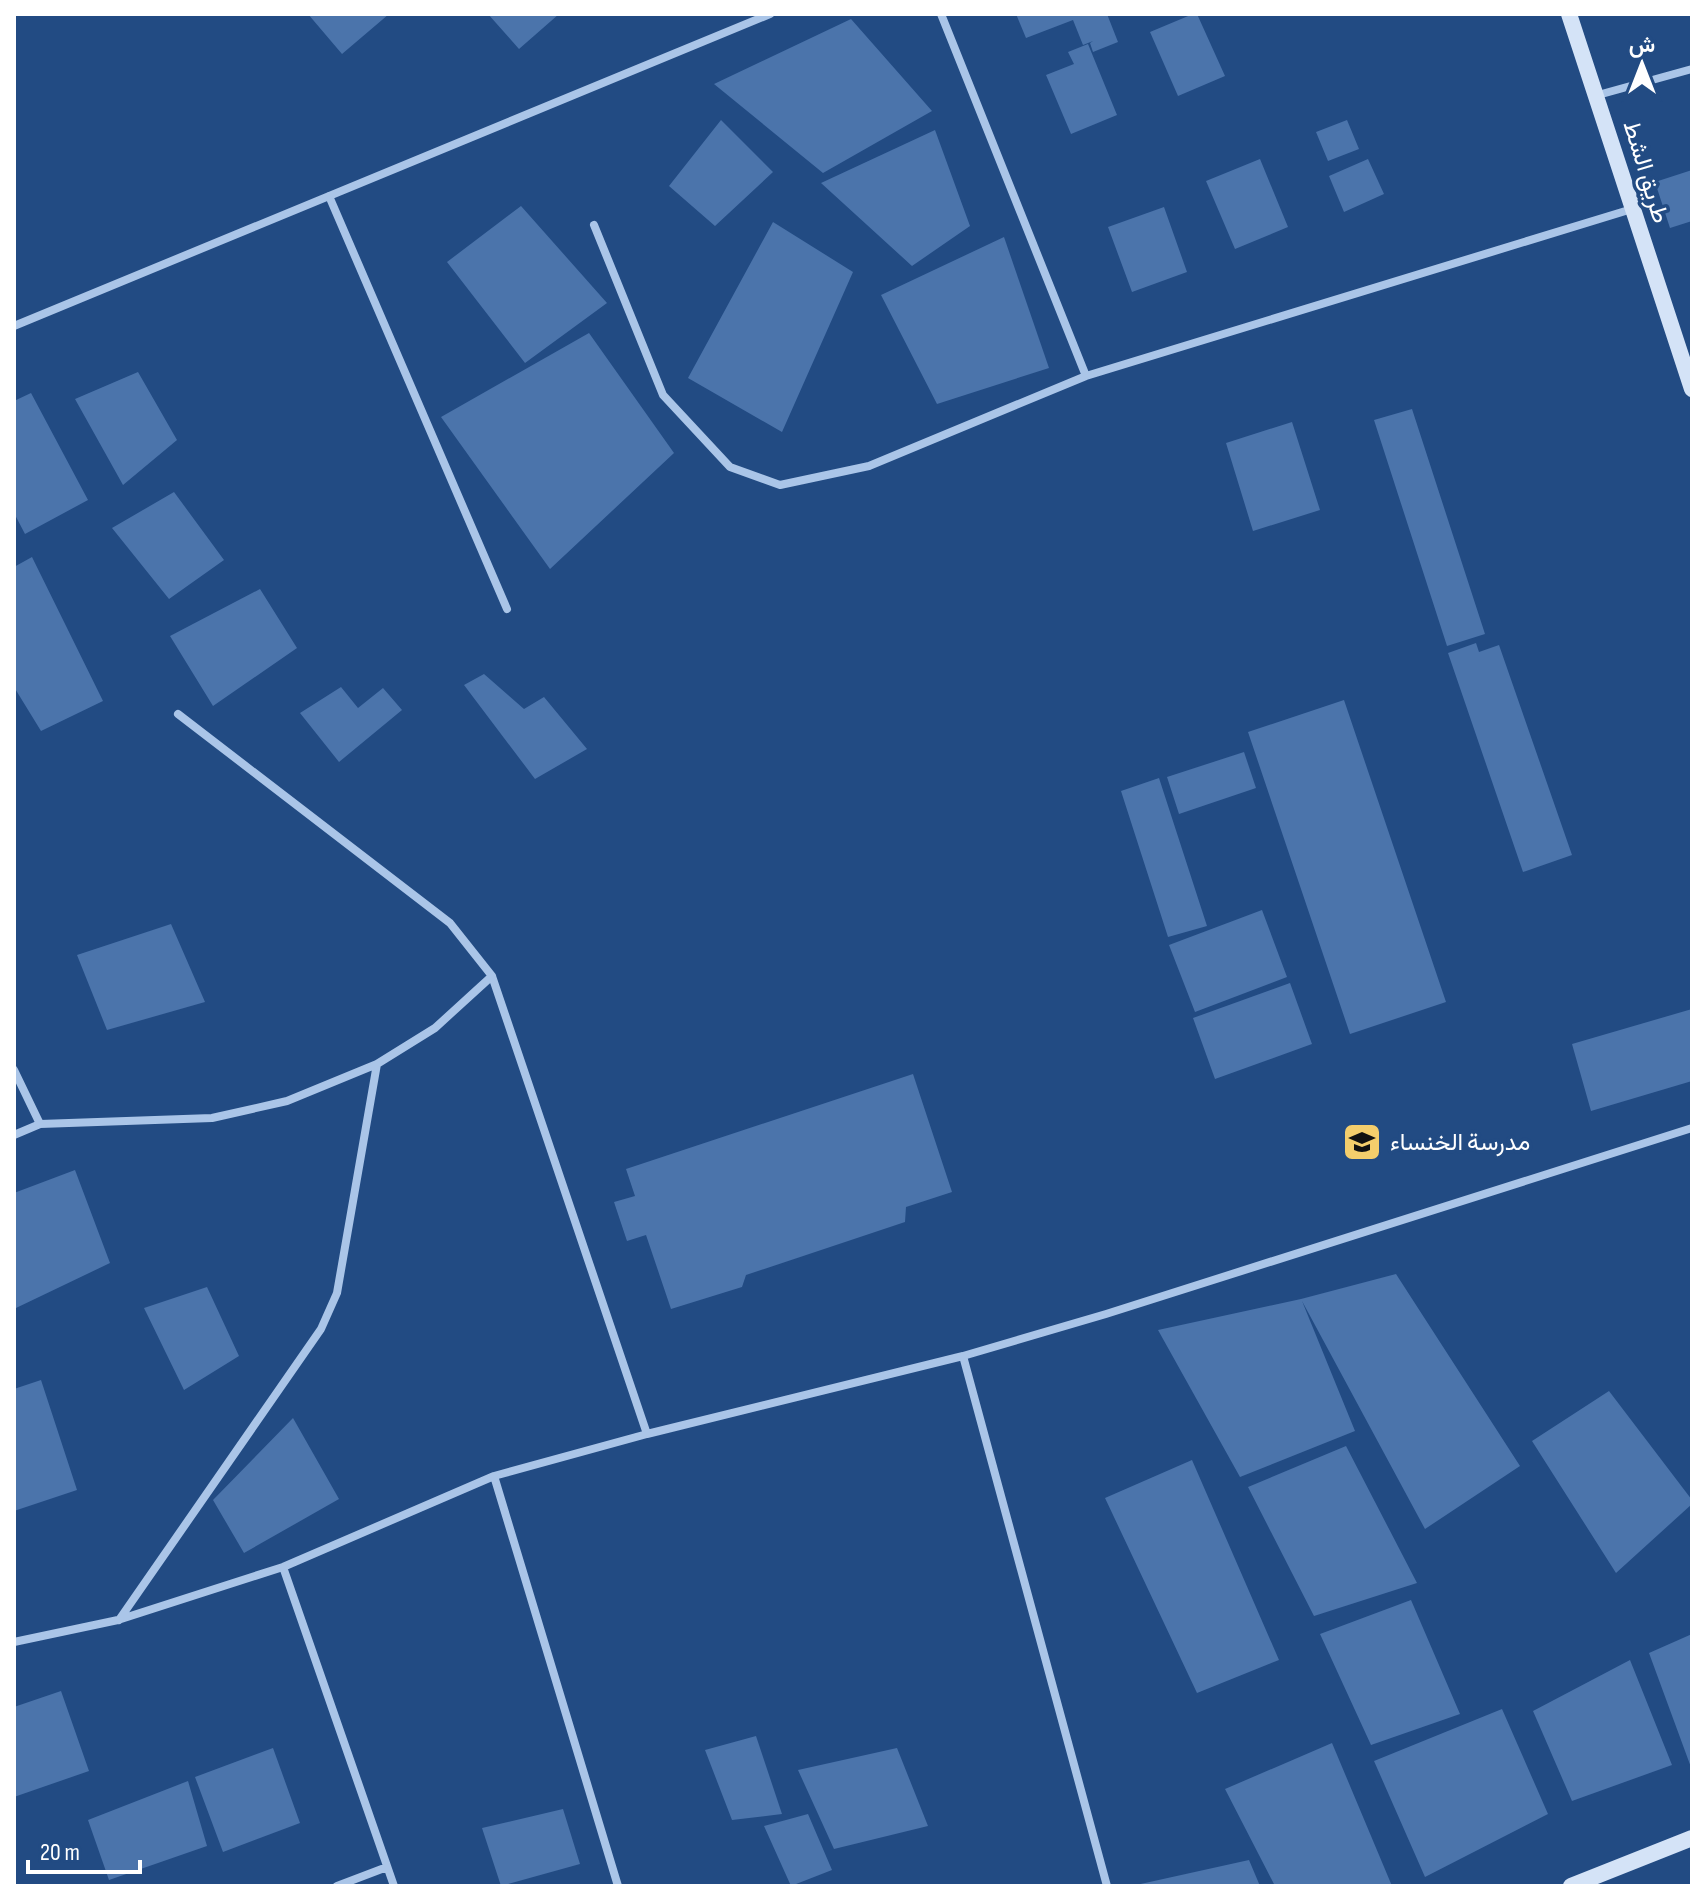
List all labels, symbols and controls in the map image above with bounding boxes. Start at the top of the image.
north arrow [1602,24,1682,104]
text: ش [1629,32,1655,59]
street label: طريق الشط [1617,117,1675,227]
school or university icon: مدرسة الخنساء [1341,1121,1383,1163]
place label: مدرسة الخنساء [1390,1128,1530,1157]
scale bar [28,1824,140,1874]
text: 20 m [40,1838,80,1867]

